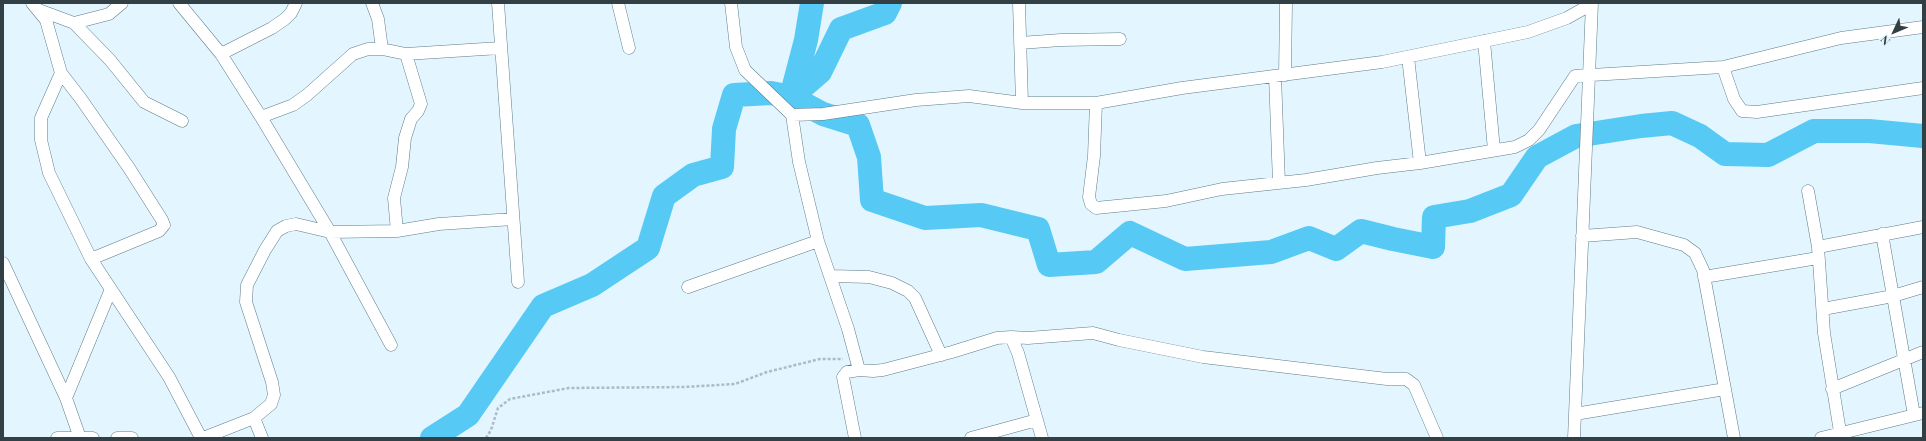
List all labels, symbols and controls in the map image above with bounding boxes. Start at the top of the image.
north arrow [1874,12,1914,52]
text: N [1877,33,1893,49]

